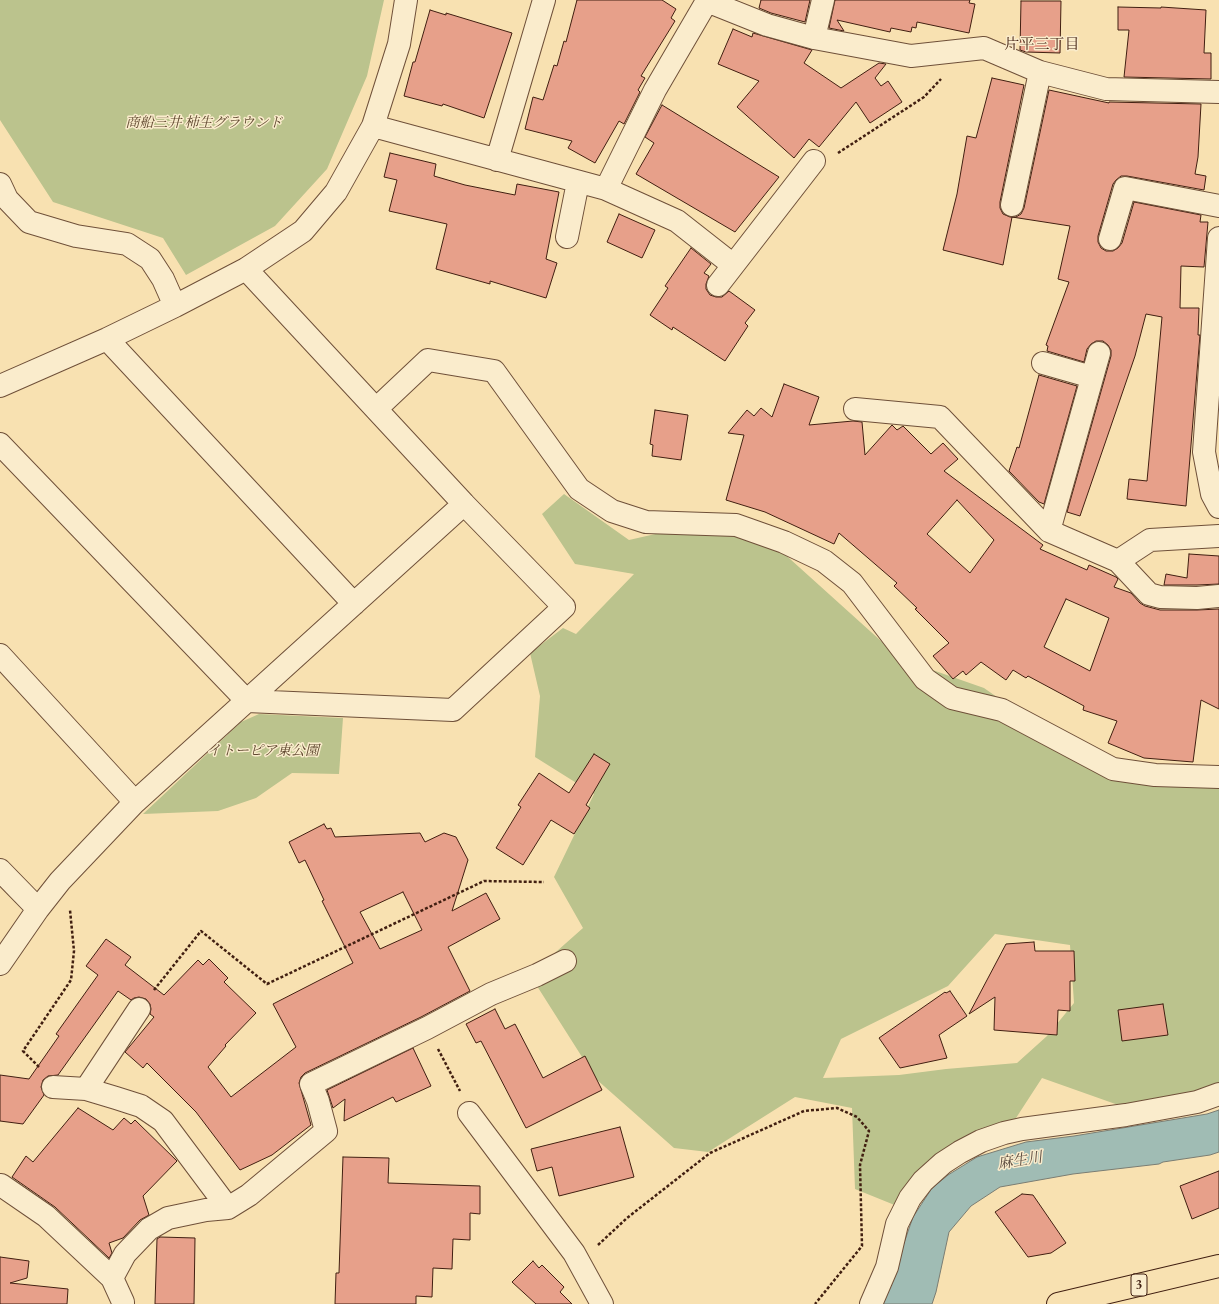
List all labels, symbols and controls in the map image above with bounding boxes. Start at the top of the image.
district label: 片平三丁目 [1005,36,1079,54]
park label: 商船三井 柿生グラウンド [126,115,282,131]
park label: イトーピア東公園 [207,743,319,759]
water label: 麻生川 [996,1149,1044,1173]
road number: 3 [1131,1274,1147,1296]

